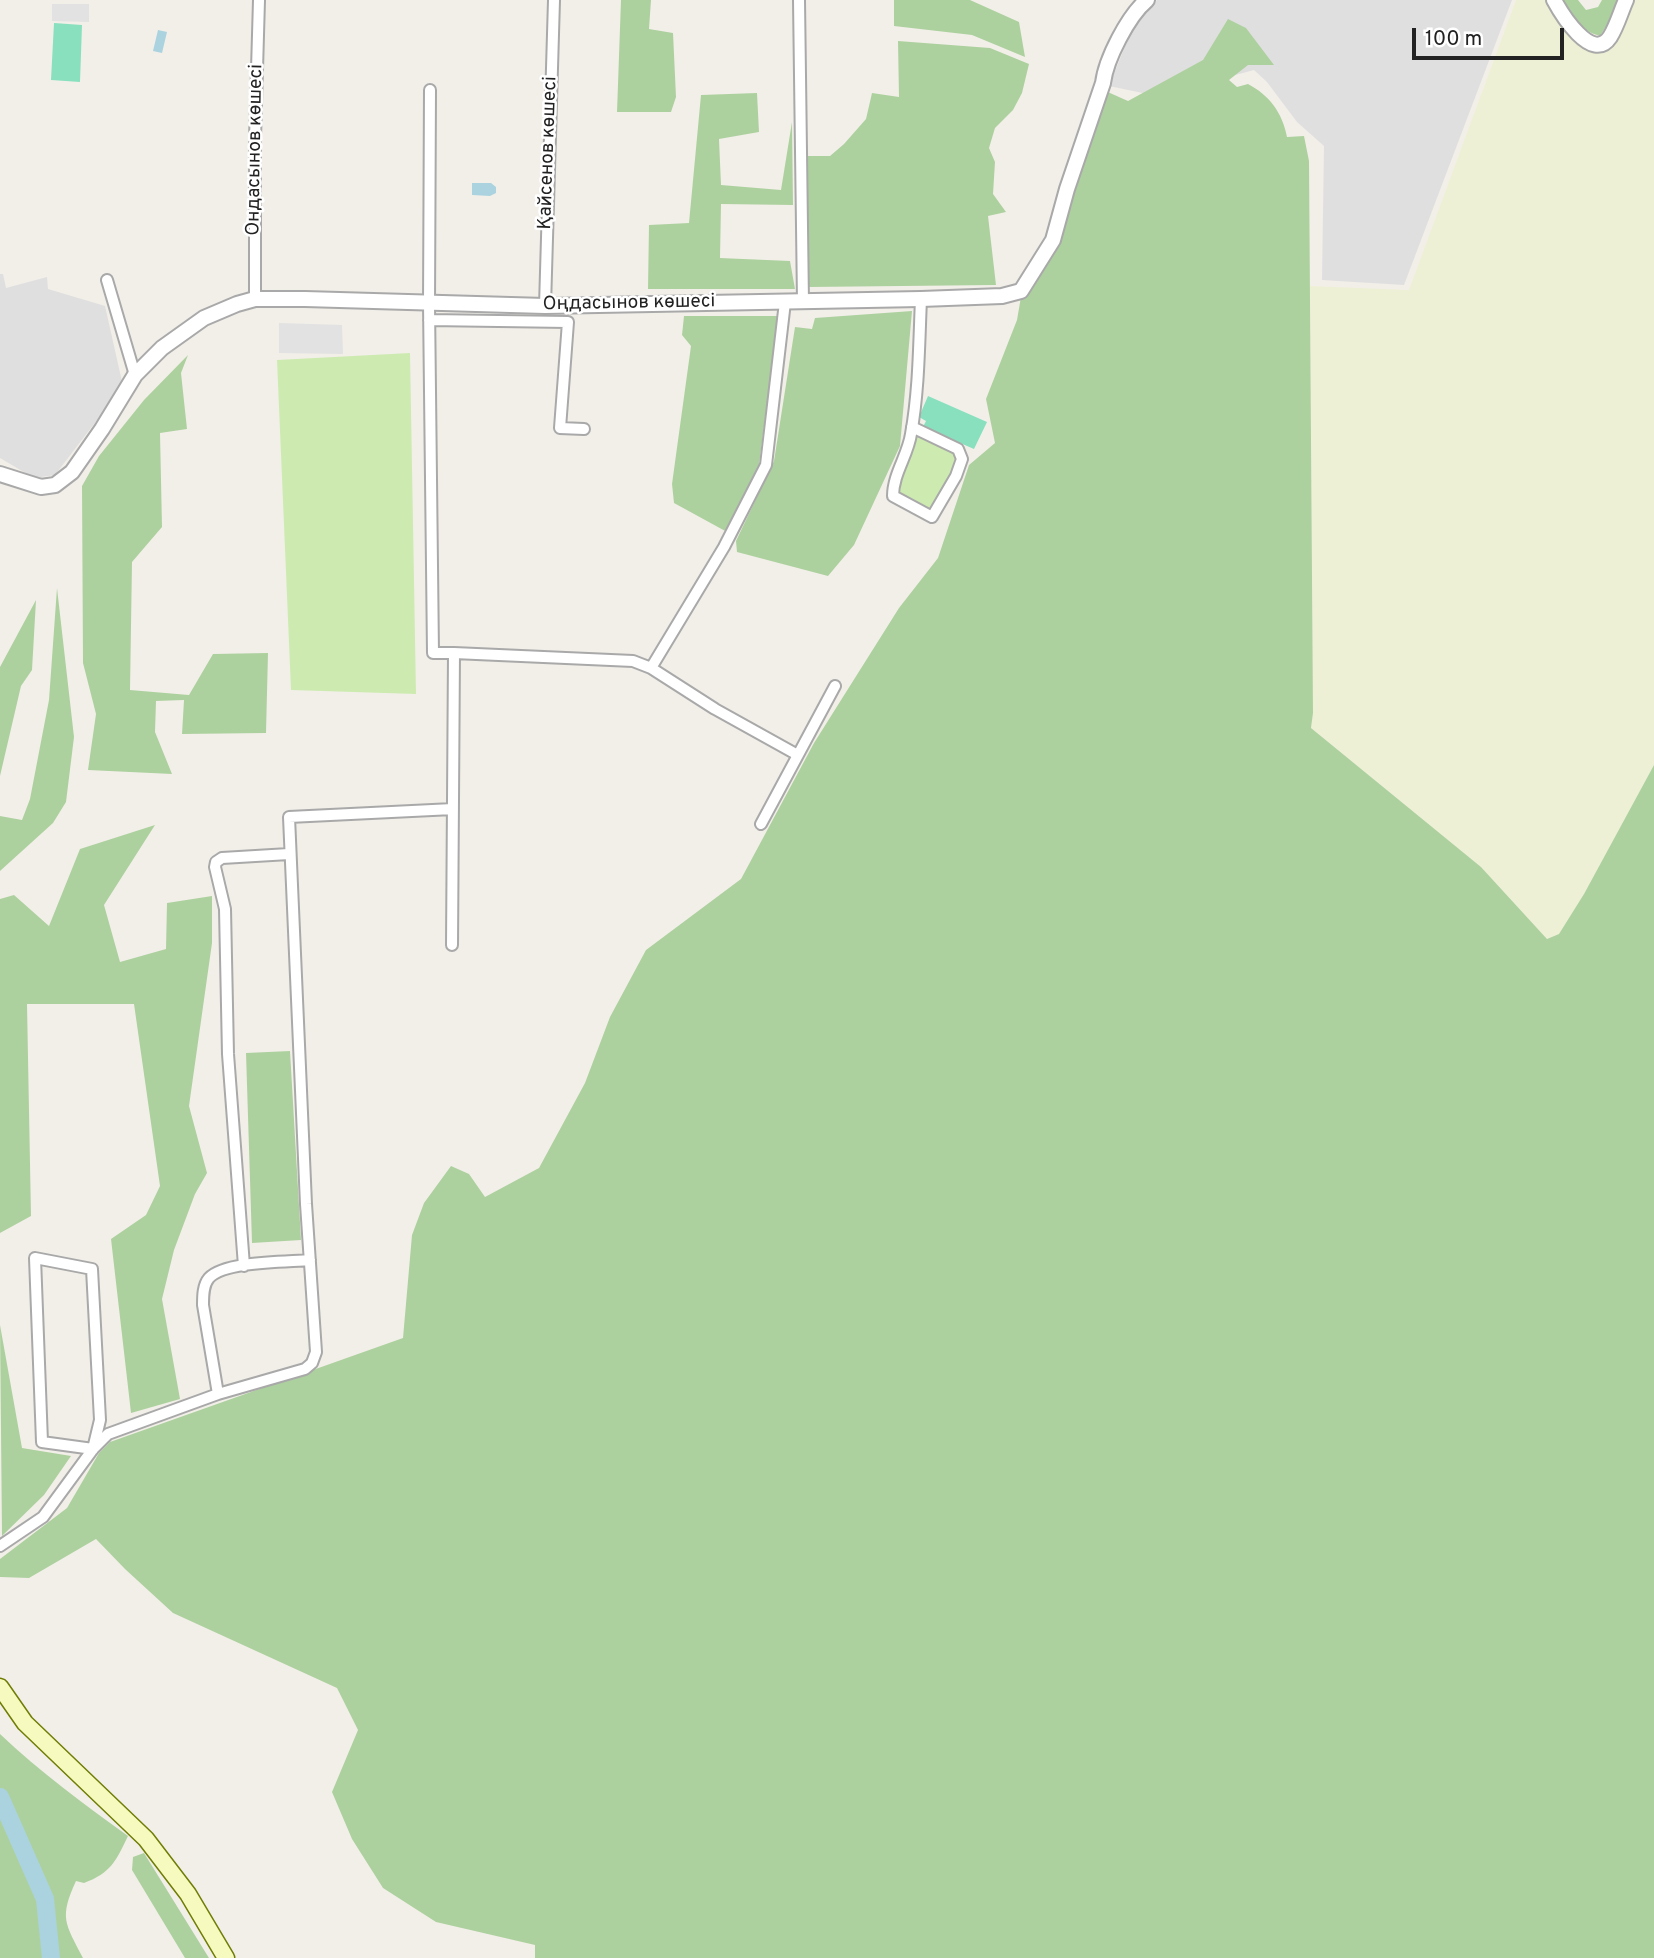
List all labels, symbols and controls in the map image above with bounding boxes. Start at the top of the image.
scale bar [1416,14,1568,58]
text: 100 m [1425,26,1482,53]
street label: Ондасынов көшесі [243,64,269,236]
street label: Қайсенов көшесі [535,76,563,230]
street label: Оңдасынов көшесі [543,291,715,317]

